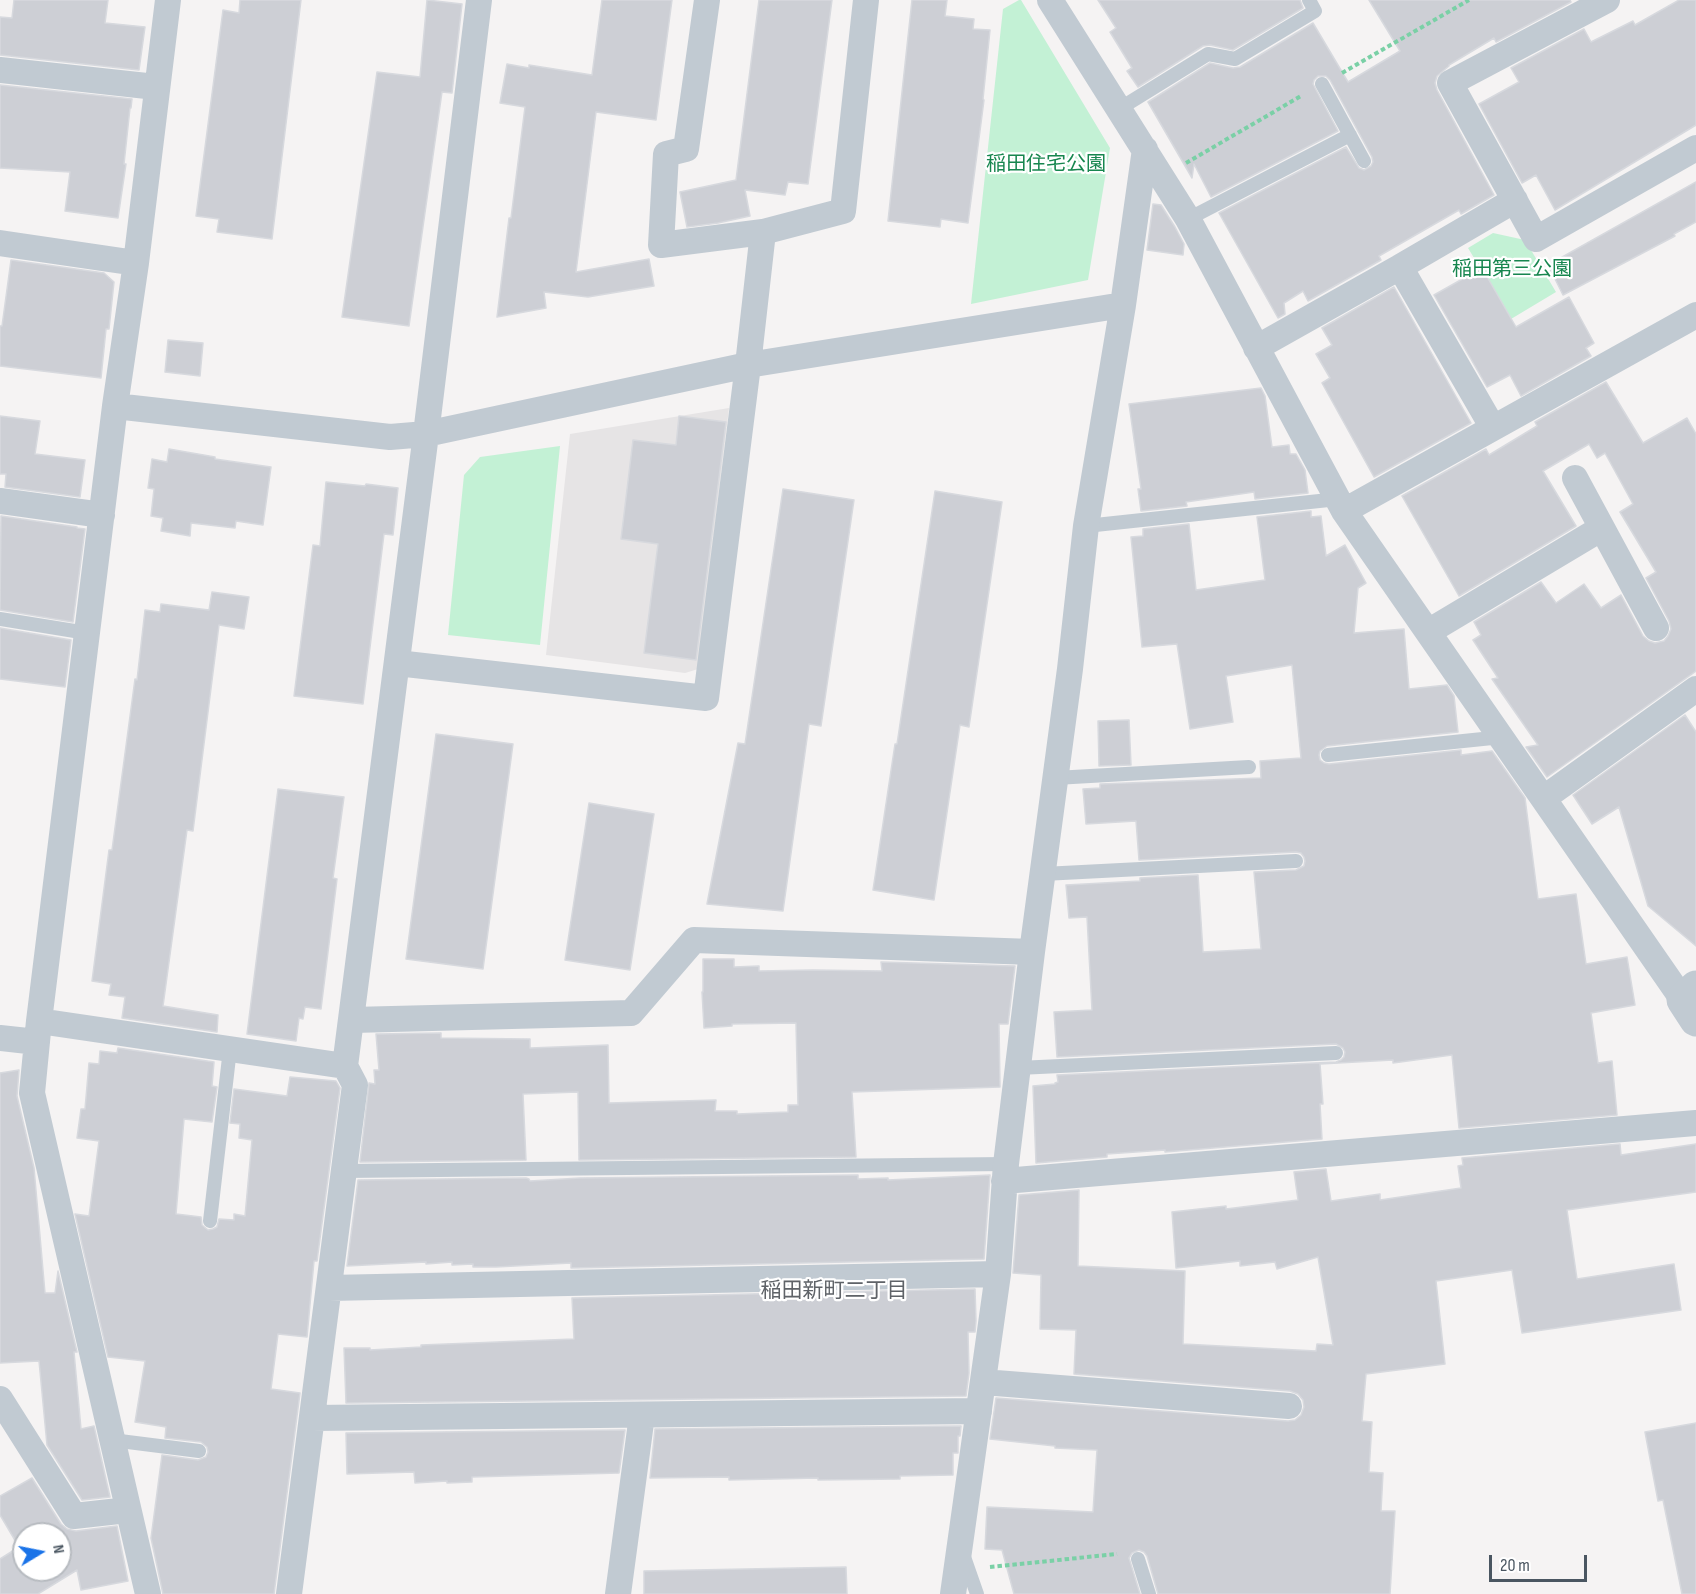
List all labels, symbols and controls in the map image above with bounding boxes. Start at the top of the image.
park label: 稲田住宅公園 [986,153,1106,177]
park label: 稲田第三公園 [1452,258,1572,282]
district label: 稲田新町二丁目 [761,1279,907,1305]
north arrow [12,1522,72,1582]
text: N [48,1543,68,1555]
scale bar [1492,1543,1590,1581]
text: 20 m [1500,1555,1530,1576]

